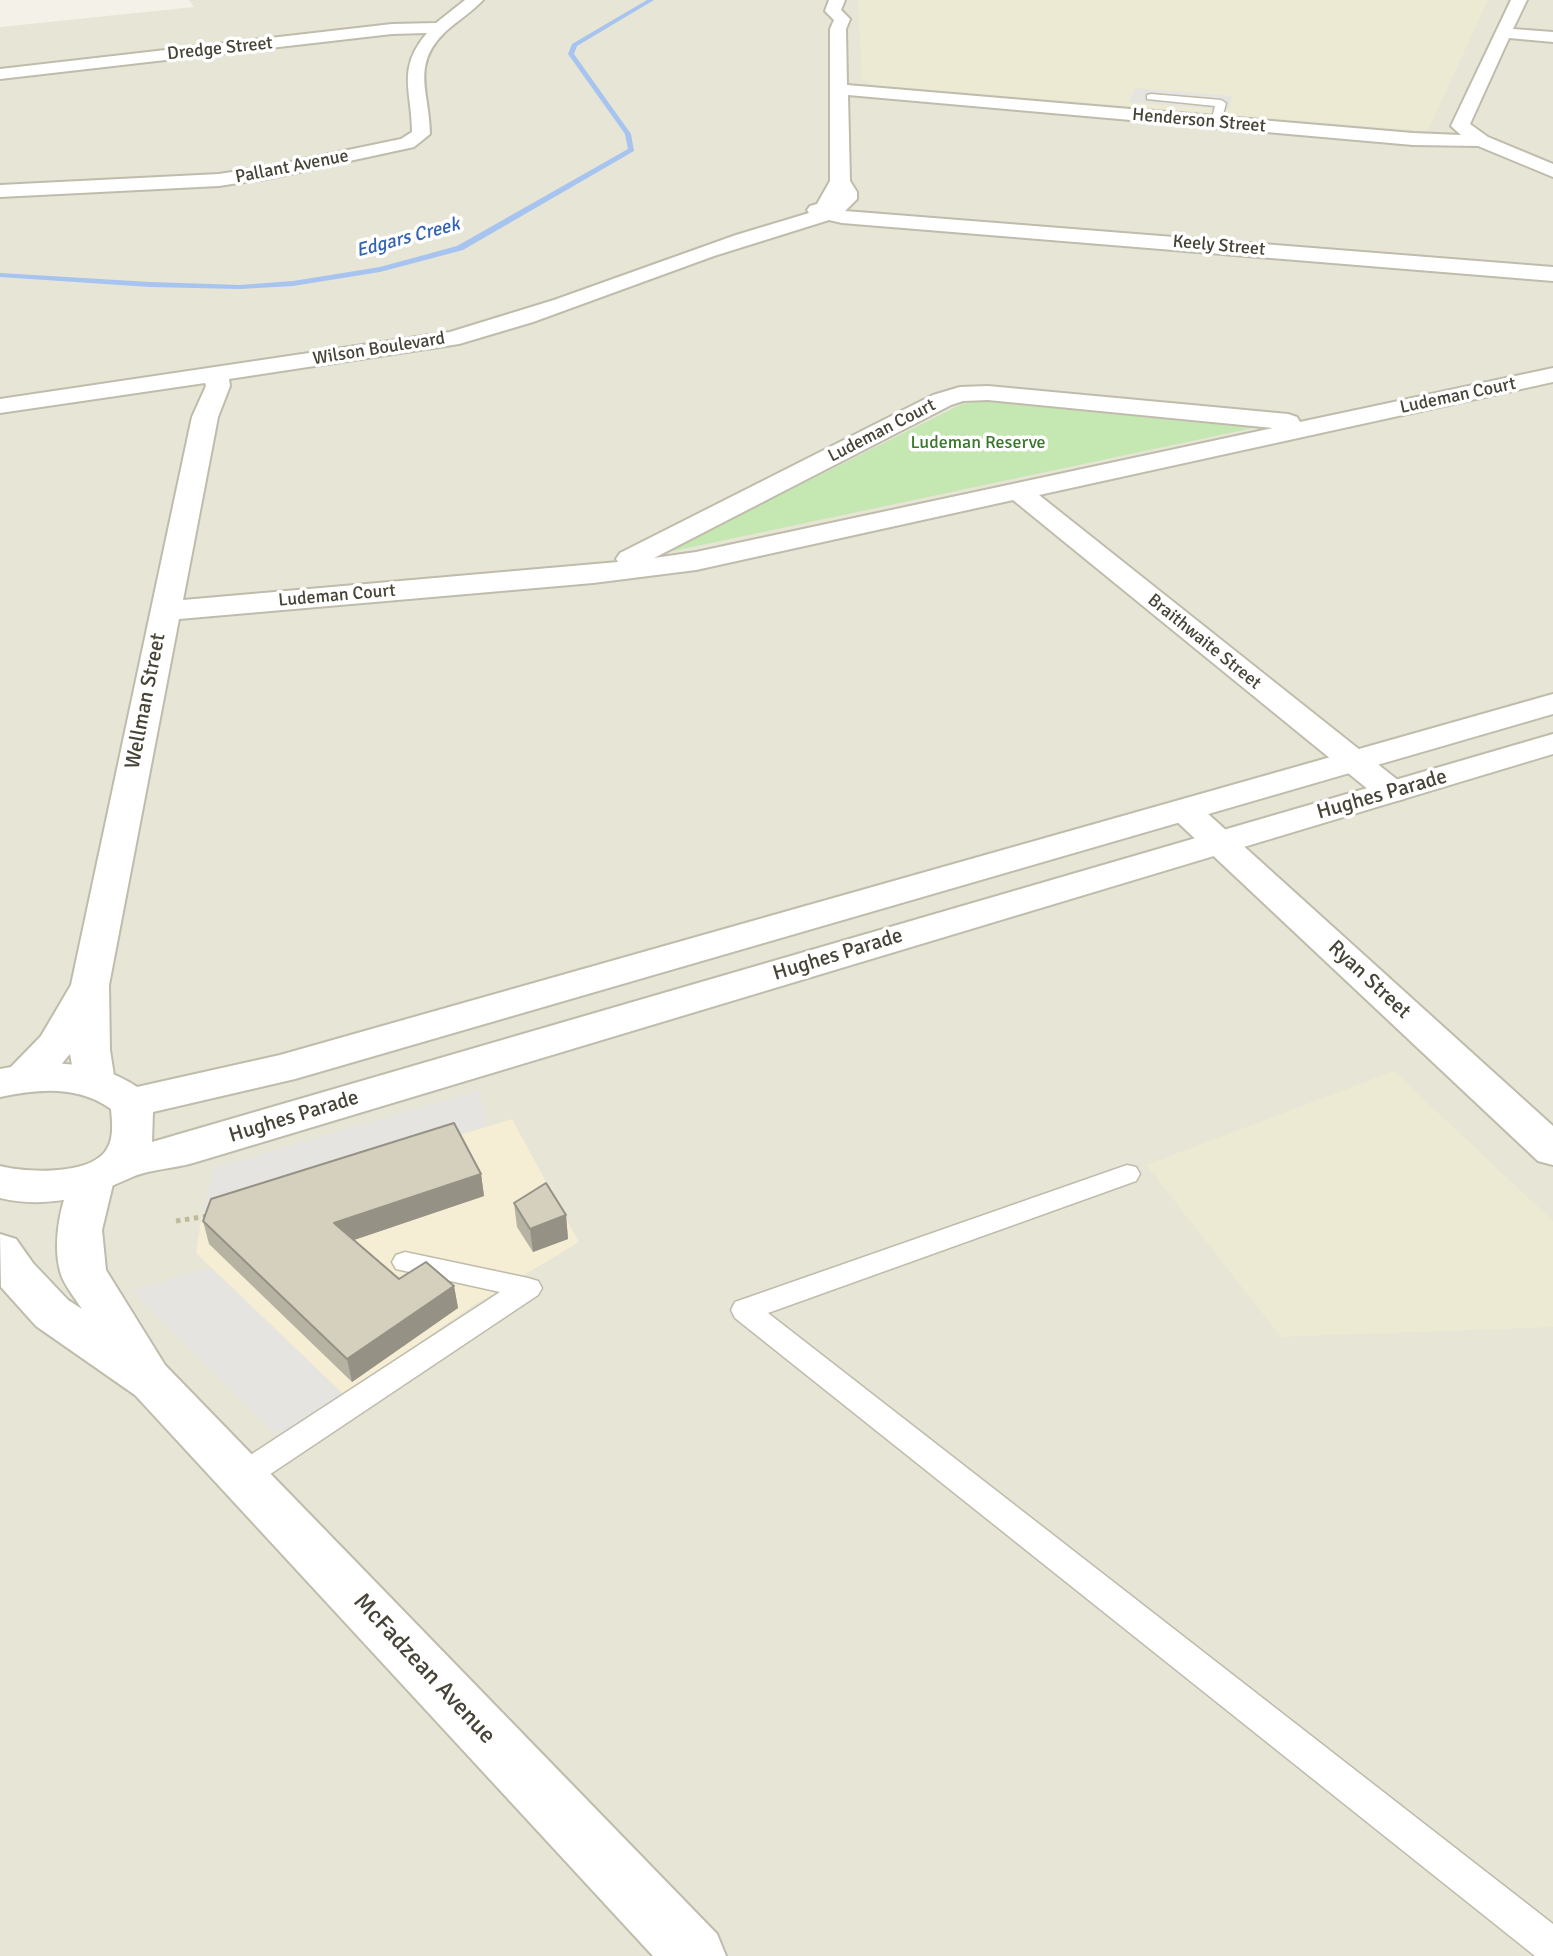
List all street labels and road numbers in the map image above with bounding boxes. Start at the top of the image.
street label: Dredge Street [166,33,274,65]
street label: Henderson Street [1131,104,1267,138]
street label: Pallant Avenue [234,145,350,189]
street label: Keely Street [1172,231,1266,261]
street label: Wilson Boulevard [311,328,447,370]
street label: Ludeman Court [1398,373,1518,419]
street label: Ludeman Court [825,395,939,467]
street label: Ludeman Court [277,580,397,612]
street label: Braithwaite Street [1143,590,1265,694]
street label: Wellman Street [120,631,172,771]
street label: Hughes Parade [1314,764,1450,826]
street label: Hughes Parade [770,923,906,987]
street label: Ryan Street [1323,935,1415,1025]
street label: Hughes Parade [226,1085,362,1149]
street label: McFadzean Avenue [347,1588,501,1750]

